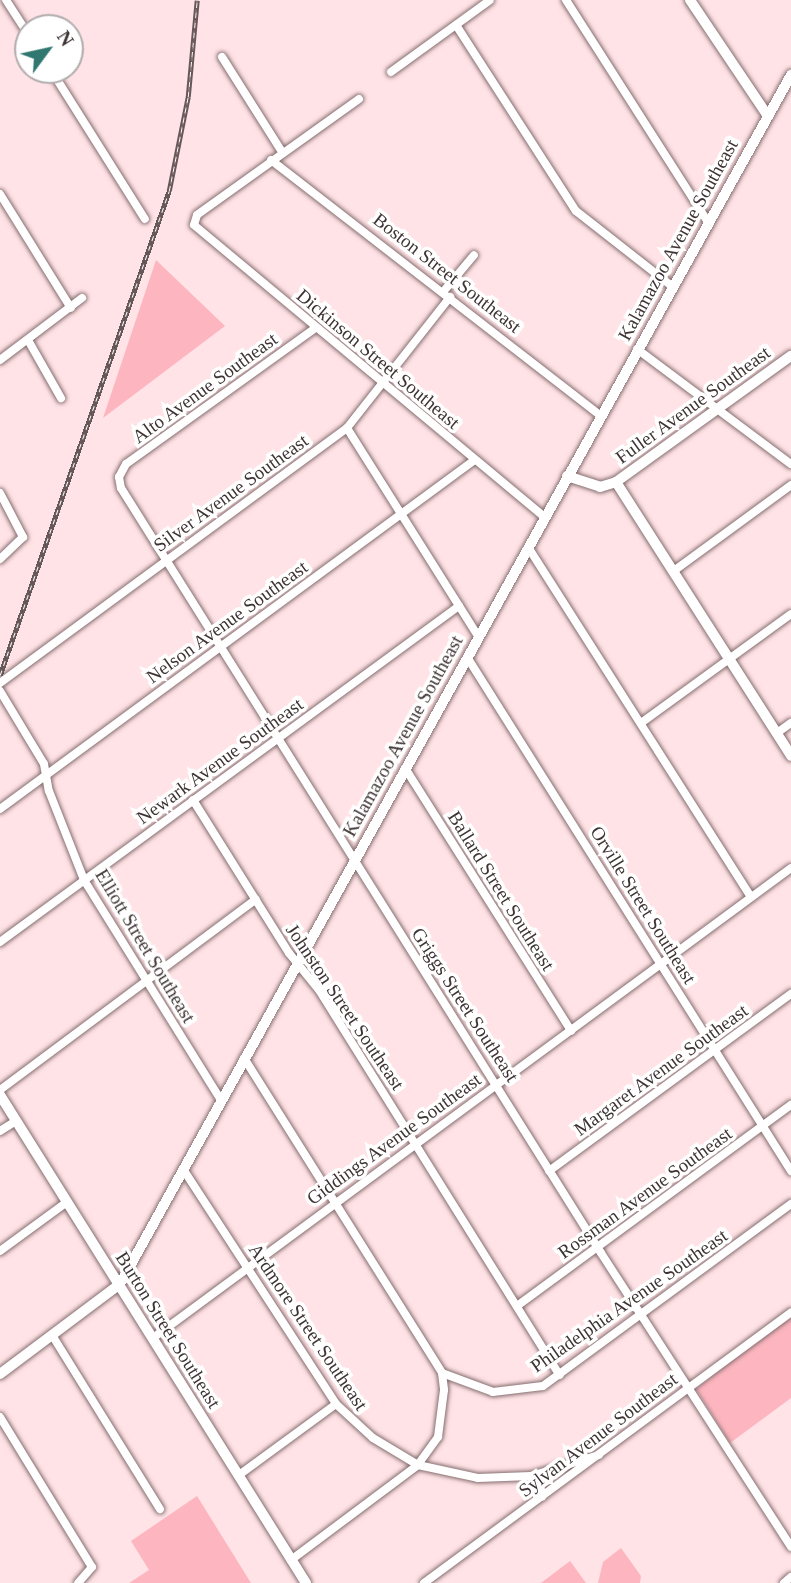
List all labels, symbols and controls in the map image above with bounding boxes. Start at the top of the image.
north arrow [14,14,84,84]
text: N [53,27,78,50]
street label: Kalamazoo Avenue Southeast [613,135,743,345]
street label: Boston Street Southeast [368,208,526,338]
street label: Dickinson Street Southeast [292,284,464,434]
street label: Alto Avenue Southeast [128,327,282,449]
street label: Fuller Avenue Southeast [611,341,775,469]
street label: Silver Avenue Southeast [149,429,313,557]
street label: Nelson Avenue Southeast [141,556,313,688]
street label: Kalamazoo Avenue Southeast [338,631,468,841]
street label: Newark Avenue Southeast [132,693,308,829]
street label: Ballard Street Southeast [443,807,559,975]
street label: Orville Street Southeast [585,822,701,988]
street label: Elliott Street Southeast [90,865,200,1027]
street label: Johnston Street Southeast [281,920,409,1094]
street label: Griggs Street Southeast [407,924,523,1086]
street label: Margaret Avenue Southeast [569,999,753,1141]
street label: Giddings Avenue Southeast [302,1068,486,1210]
street label: Rossman Avenue Southeast [553,1122,737,1264]
street label: Philadelphia Avenue Southeast [526,1224,732,1378]
street label: Ardmore Street Southeast [244,1239,372,1415]
street label: Burton Street Southeast [111,1247,225,1413]
street label: Sylvan Avenue Southeast [514,1368,682,1502]

